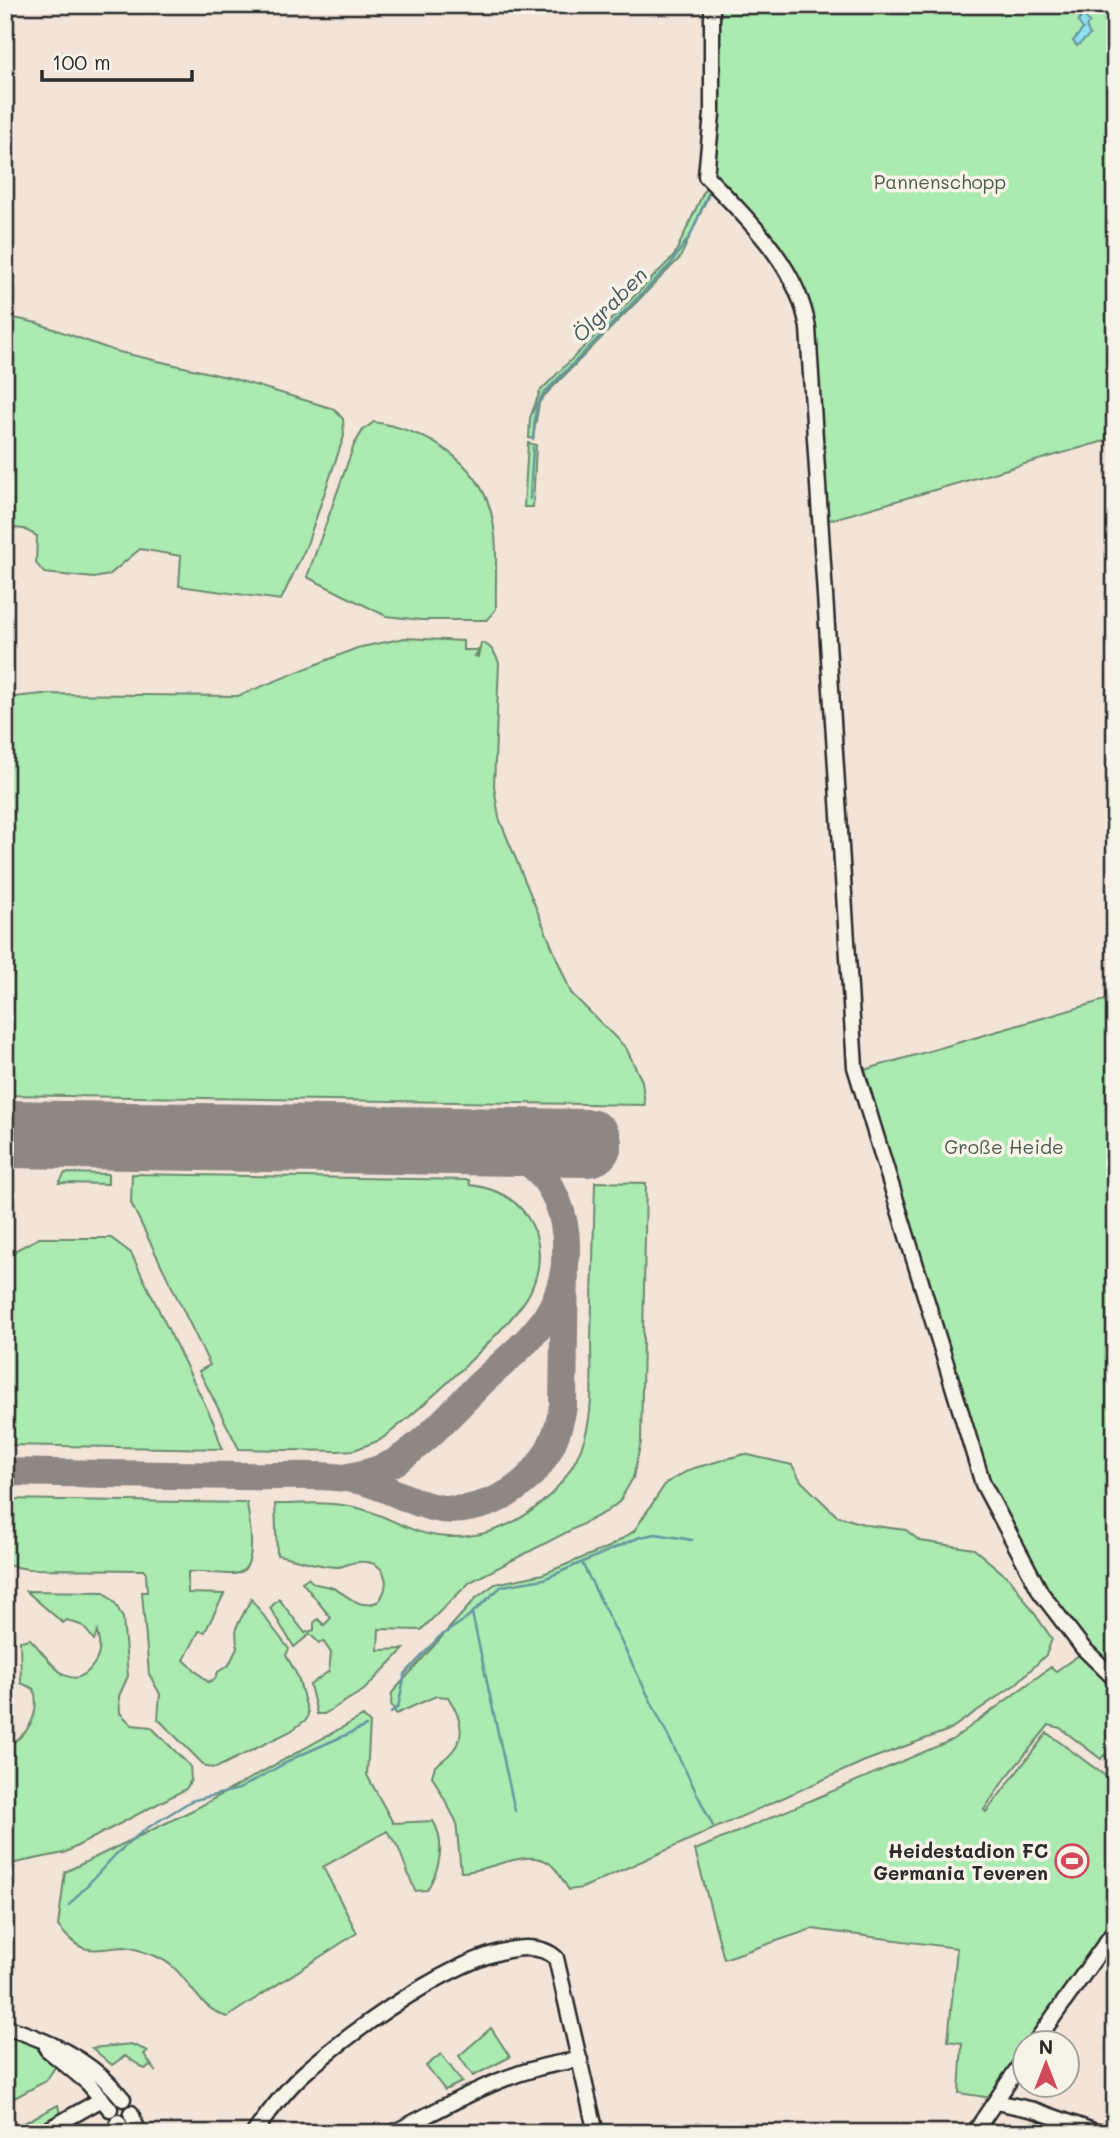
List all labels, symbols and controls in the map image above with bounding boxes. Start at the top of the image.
scale bar [42,38,192,82]
text: 100 m [52,48,111,75]
park label: Pannenschopp [874,169,1006,194]
water label: Ölgraben [566,261,652,347]
park label: Große Heide [944,1134,1064,1159]
place label: Heidestadion FC Germania Teveren [873,1838,1048,1885]
sports icon: Heidestadion FC Germania Teveren [1053,1842,1091,1880]
north arrow [1012,2030,1082,2100]
text: N [1039,2034,1053,2059]

